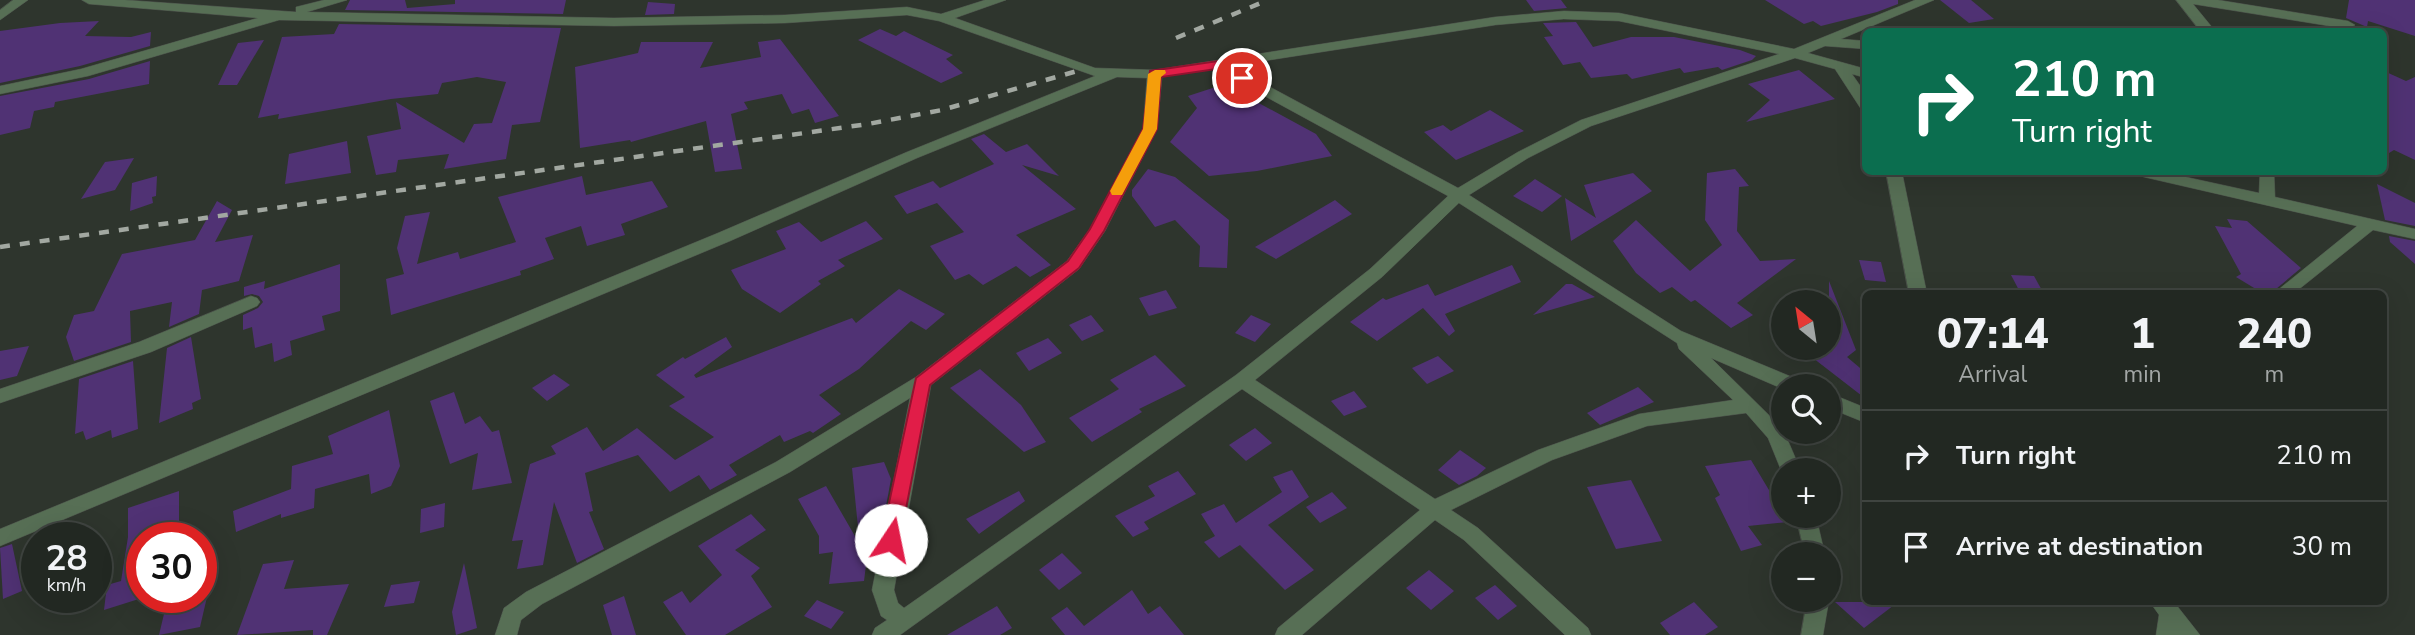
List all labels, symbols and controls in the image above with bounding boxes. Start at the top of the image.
text: 210 m [2012,46,2156,113]
pin [1212,48,1272,108]
icon: right [1897,56,1988,147]
icon: arrive [1223,59,1261,97]
text: Turn right [2012,110,2152,153]
north arrow [1771,290,1841,360]
map controls [1771,290,1841,612]
text: 07:14 [1937,306,2049,363]
text: 1 [2130,306,2155,363]
text: 240 [2237,306,2312,363]
text: Arrival [1958,359,2027,390]
text: min [2124,359,2162,390]
text: m [2264,359,2284,390]
button: search [1771,374,1841,444]
icon: right [1897,437,1935,475]
text: Turn right [1956,438,2075,473]
text: 210 m [2276,438,2352,473]
button: + [1771,458,1841,528]
position arrow [854,503,928,577]
speed limit sign: 30 [126,522,217,613]
icon: arrive [1897,528,1935,566]
text: Arrive at destination [1956,529,2203,564]
text: 30 m [2292,529,2352,564]
text: 28 [45,535,88,582]
button: − [1771,542,1841,612]
text: km/h [47,573,86,597]

